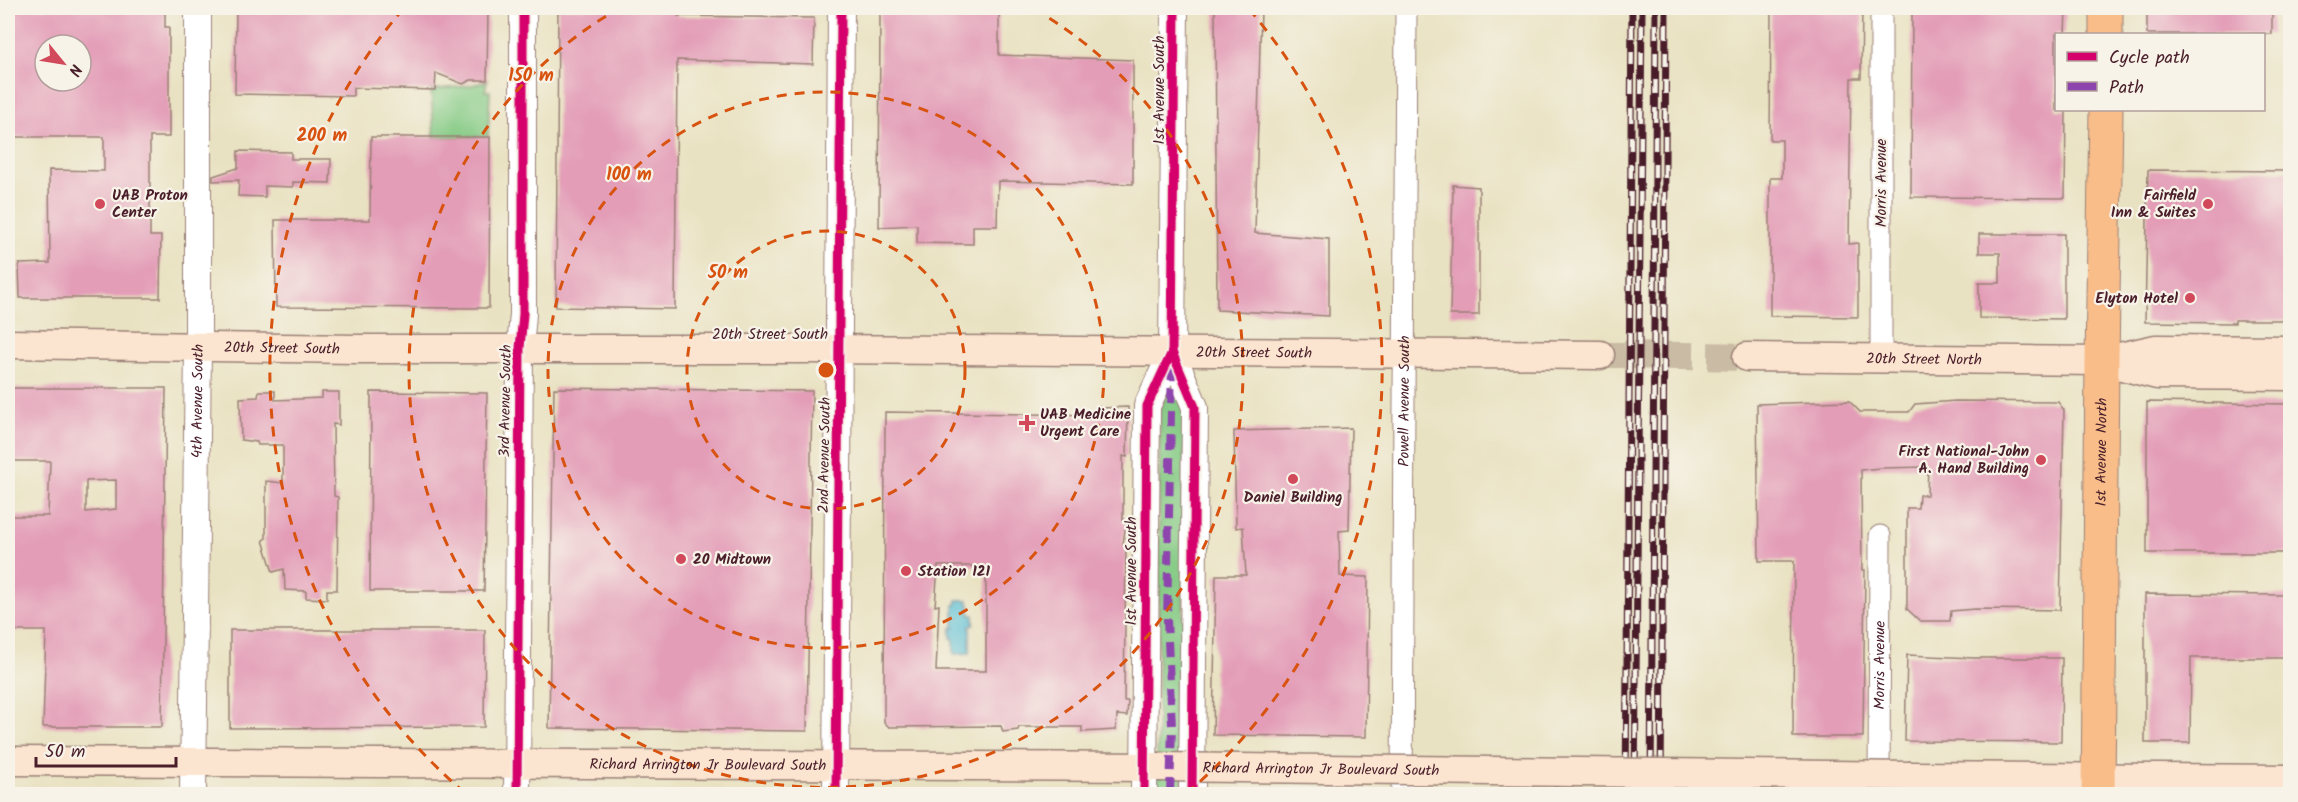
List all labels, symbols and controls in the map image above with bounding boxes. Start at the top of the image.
north arrow [33,33,93,93]
legend [2055,33,2265,111]
street label: 1st Avenue South [1148,36,1172,144]
text: Cycle path [2109,44,2190,73]
text: N [61,59,88,80]
text: 150 m [508,62,554,91]
text: Path [2109,74,2144,103]
text: 200 m [297,122,348,151]
street label: Morris Avenue [1870,138,1894,227]
text: 100 m [606,161,652,190]
place label: UAB Proton Center [112,184,188,225]
place label: Fairfield Inn & Suites [2111,184,2197,225]
marker: UAB Proton Center [93,197,107,211]
marker: Fairfield Inn & Suites [2201,197,2215,211]
text: 50 m [707,259,748,288]
place label: Elyton Hotel [2096,287,2178,311]
marker: Elyton Hotel [2183,291,2197,305]
street label: 20th Street South [712,323,828,347]
street label: Powell Avenue South [1393,335,1417,467]
street label: 20th Street South [224,336,340,362]
street label: 20th Street South [1196,341,1312,366]
street label: 4th Avenue South [186,344,211,458]
street label: 3rd Avenue South [493,344,519,458]
street label: 20th Street North [1866,347,1982,373]
centre of rings [816,360,836,380]
street label: 2nd Avenue South [812,397,838,513]
street label: 1st Avenue North [2090,397,2115,507]
place label: UAB Medicine Urgent Care [1040,403,1132,444]
marker: UAB Medicine Urgent Care [1018,414,1036,432]
place label: First National-John A. Hand Building [1899,440,2029,481]
marker: First National-John A. Hand Building [2034,453,2048,467]
marker: Daniel Building [1286,472,1300,486]
place label: Daniel Building [1244,486,1343,510]
street label: 1st Avenue South [1120,517,1144,625]
place label: 20 Midtown [693,548,771,572]
marker: 20 Midtown [674,552,688,566]
place label: Station 121 [918,560,991,584]
marker: Station 121 [899,564,913,578]
street label: Morris Avenue [1868,620,1893,709]
scale bar [36,730,176,768]
text: 50 m [45,738,85,767]
street label: Richard Arrington Jr Boulevard South [590,753,826,778]
street label: Richard Arrington Jr Boulevard South [1202,757,1440,783]

